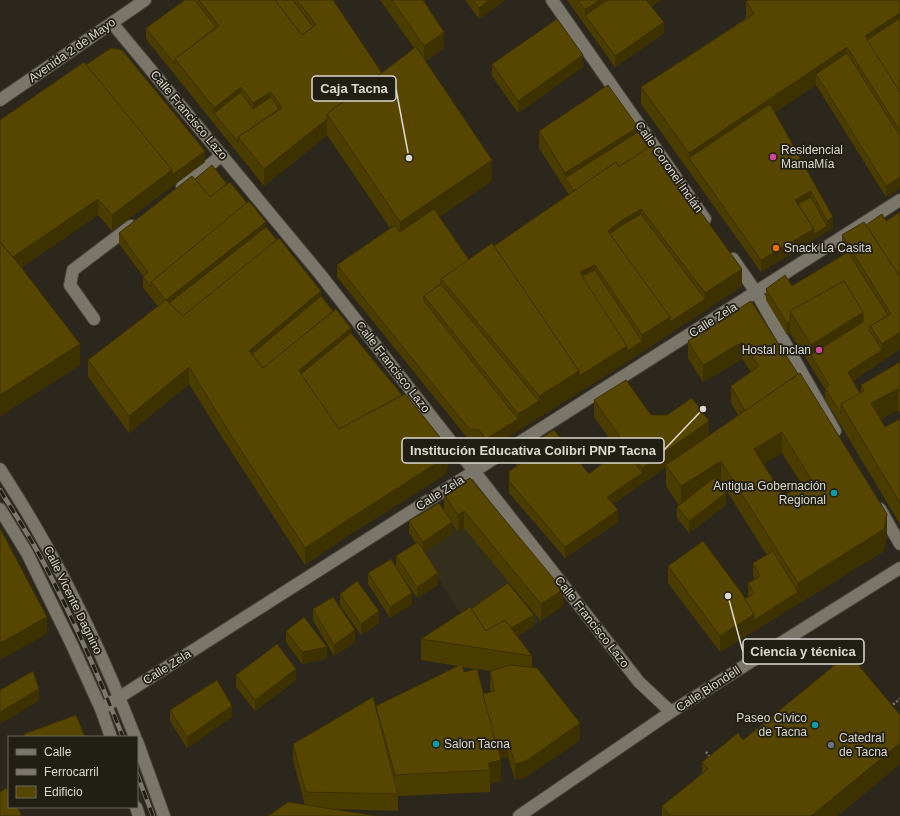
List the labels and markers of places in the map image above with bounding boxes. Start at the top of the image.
callout: Caja Tacna [312,76,396,101]
place label: Residencial MamaMía [781,143,843,171]
marker: Residencial MamaMía [768,152,778,162]
place label: Snack La Casita [784,241,872,255]
marker: Snack La Casita [771,243,781,253]
place label: Hostal Inclan [742,343,811,357]
marker: Hostal Inclan [814,345,824,355]
callout: Institución Educativa Colibri PNP Tacna [402,438,664,463]
place label: Antigua Gobernación Regional [713,479,826,507]
marker: Antigua Gobernación Regional [829,488,839,498]
callout: Ciencia y técnica [743,639,864,664]
place label: Paseo Cívico de Tacna [736,711,807,739]
marker: Paseo Cívico de Tacna [810,720,820,730]
place label: Catedral de Tacna [839,731,888,759]
place label: Salon Tacna [444,737,510,751]
marker: Salon Tacna [431,739,441,749]
marker: Catedral de Tacna [826,740,836,750]

